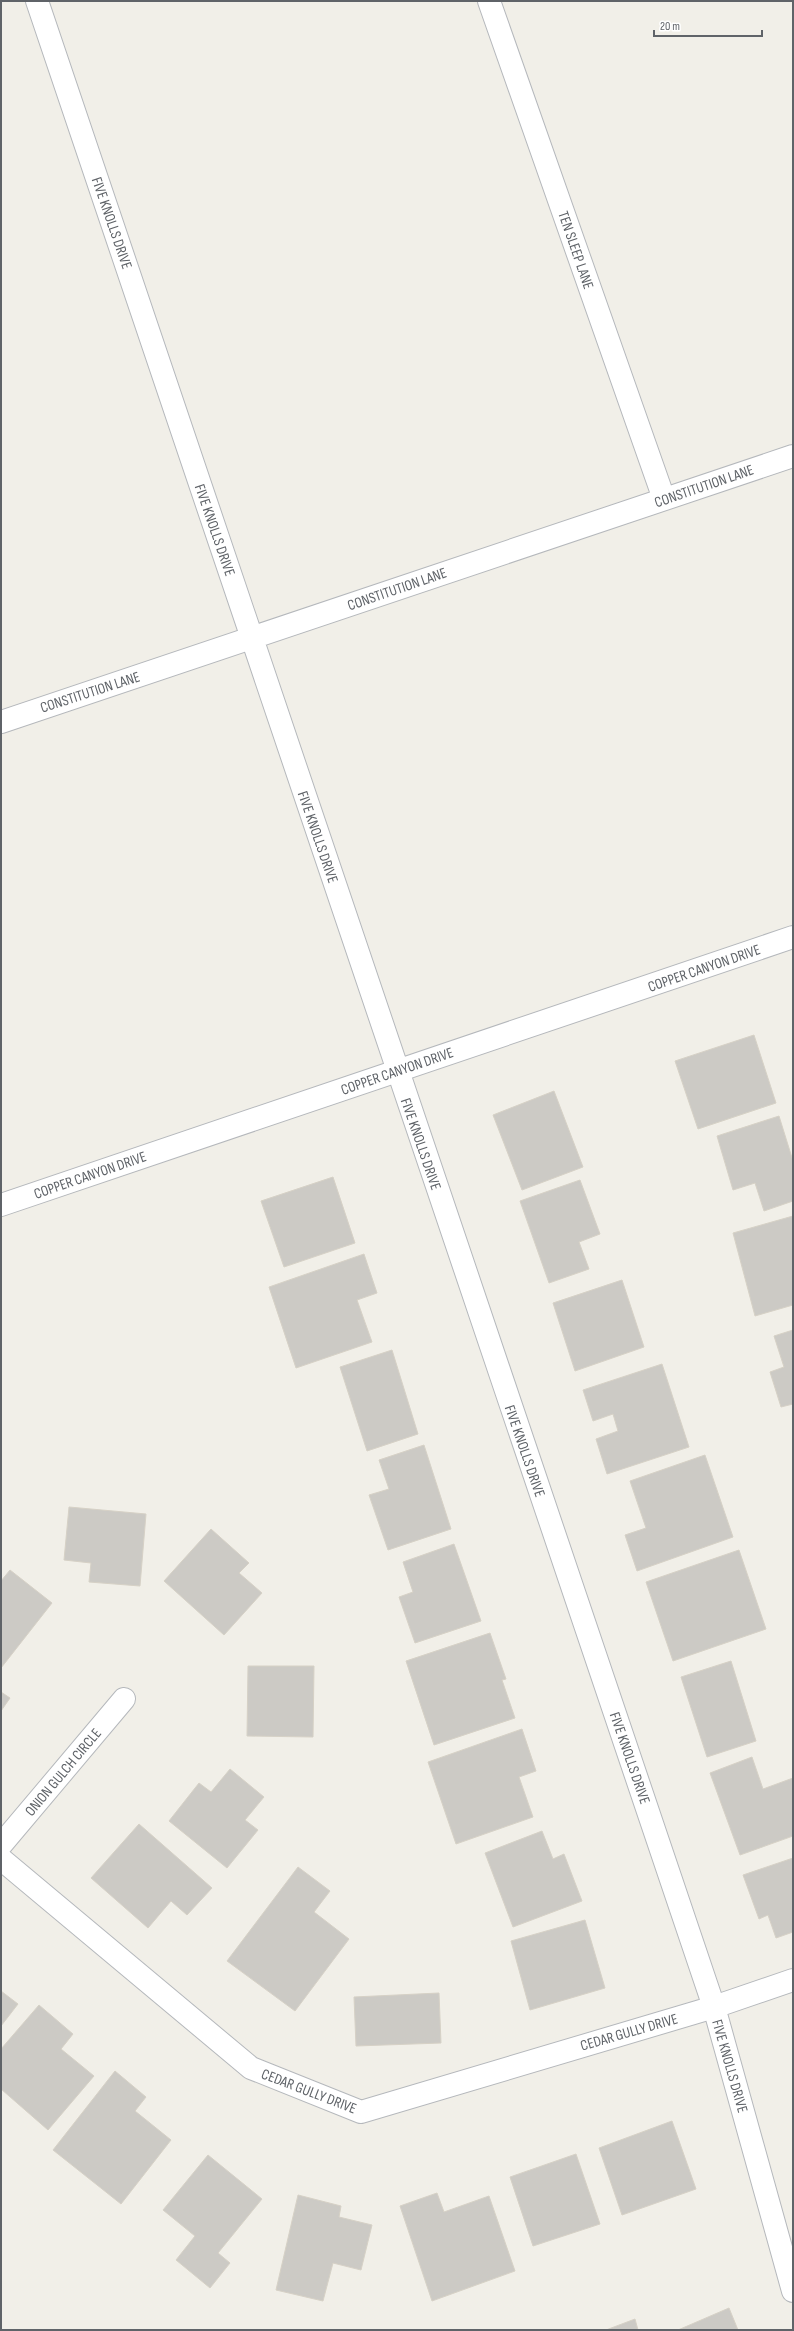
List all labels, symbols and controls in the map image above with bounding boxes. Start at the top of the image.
scale bar [654,12,762,38]
text: 20 m [660,19,680,34]
street label: FIVE KNOLLS DRIVE [87,175,136,272]
street label: TEN SLEEP LANE [553,209,598,292]
street label: CONSTITUTION LANE [652,461,756,512]
street label: FIVE KNOLLS DRIVE [190,482,239,579]
street label: CONSTITUTION LANE [345,564,449,615]
street label: CONSTITUTION LANE [38,667,142,718]
street label: FIVE KNOLLS DRIVE [293,789,342,886]
street label: COPPER CANYON DRIVE [645,940,763,997]
street label: COPPER CANYON DRIVE [338,1043,456,1100]
street label: FIVE KNOLLS DRIVE [396,1096,445,1193]
street label: COPPER CANYON DRIVE [31,1147,149,1204]
street label: FIVE KNOLLS DRIVE [500,1403,549,1500]
street label: FIVE KNOLLS DRIVE [605,1710,654,1807]
street label: ONION GULCH CIRCLE [21,1724,106,1820]
street label: CEDAR GULLY DRIVE [578,2010,680,2055]
street label: FIVE KNOLLS DRIVE [707,2017,752,2115]
street label: CEDAR GULLY DRIVE [259,2065,359,2118]

